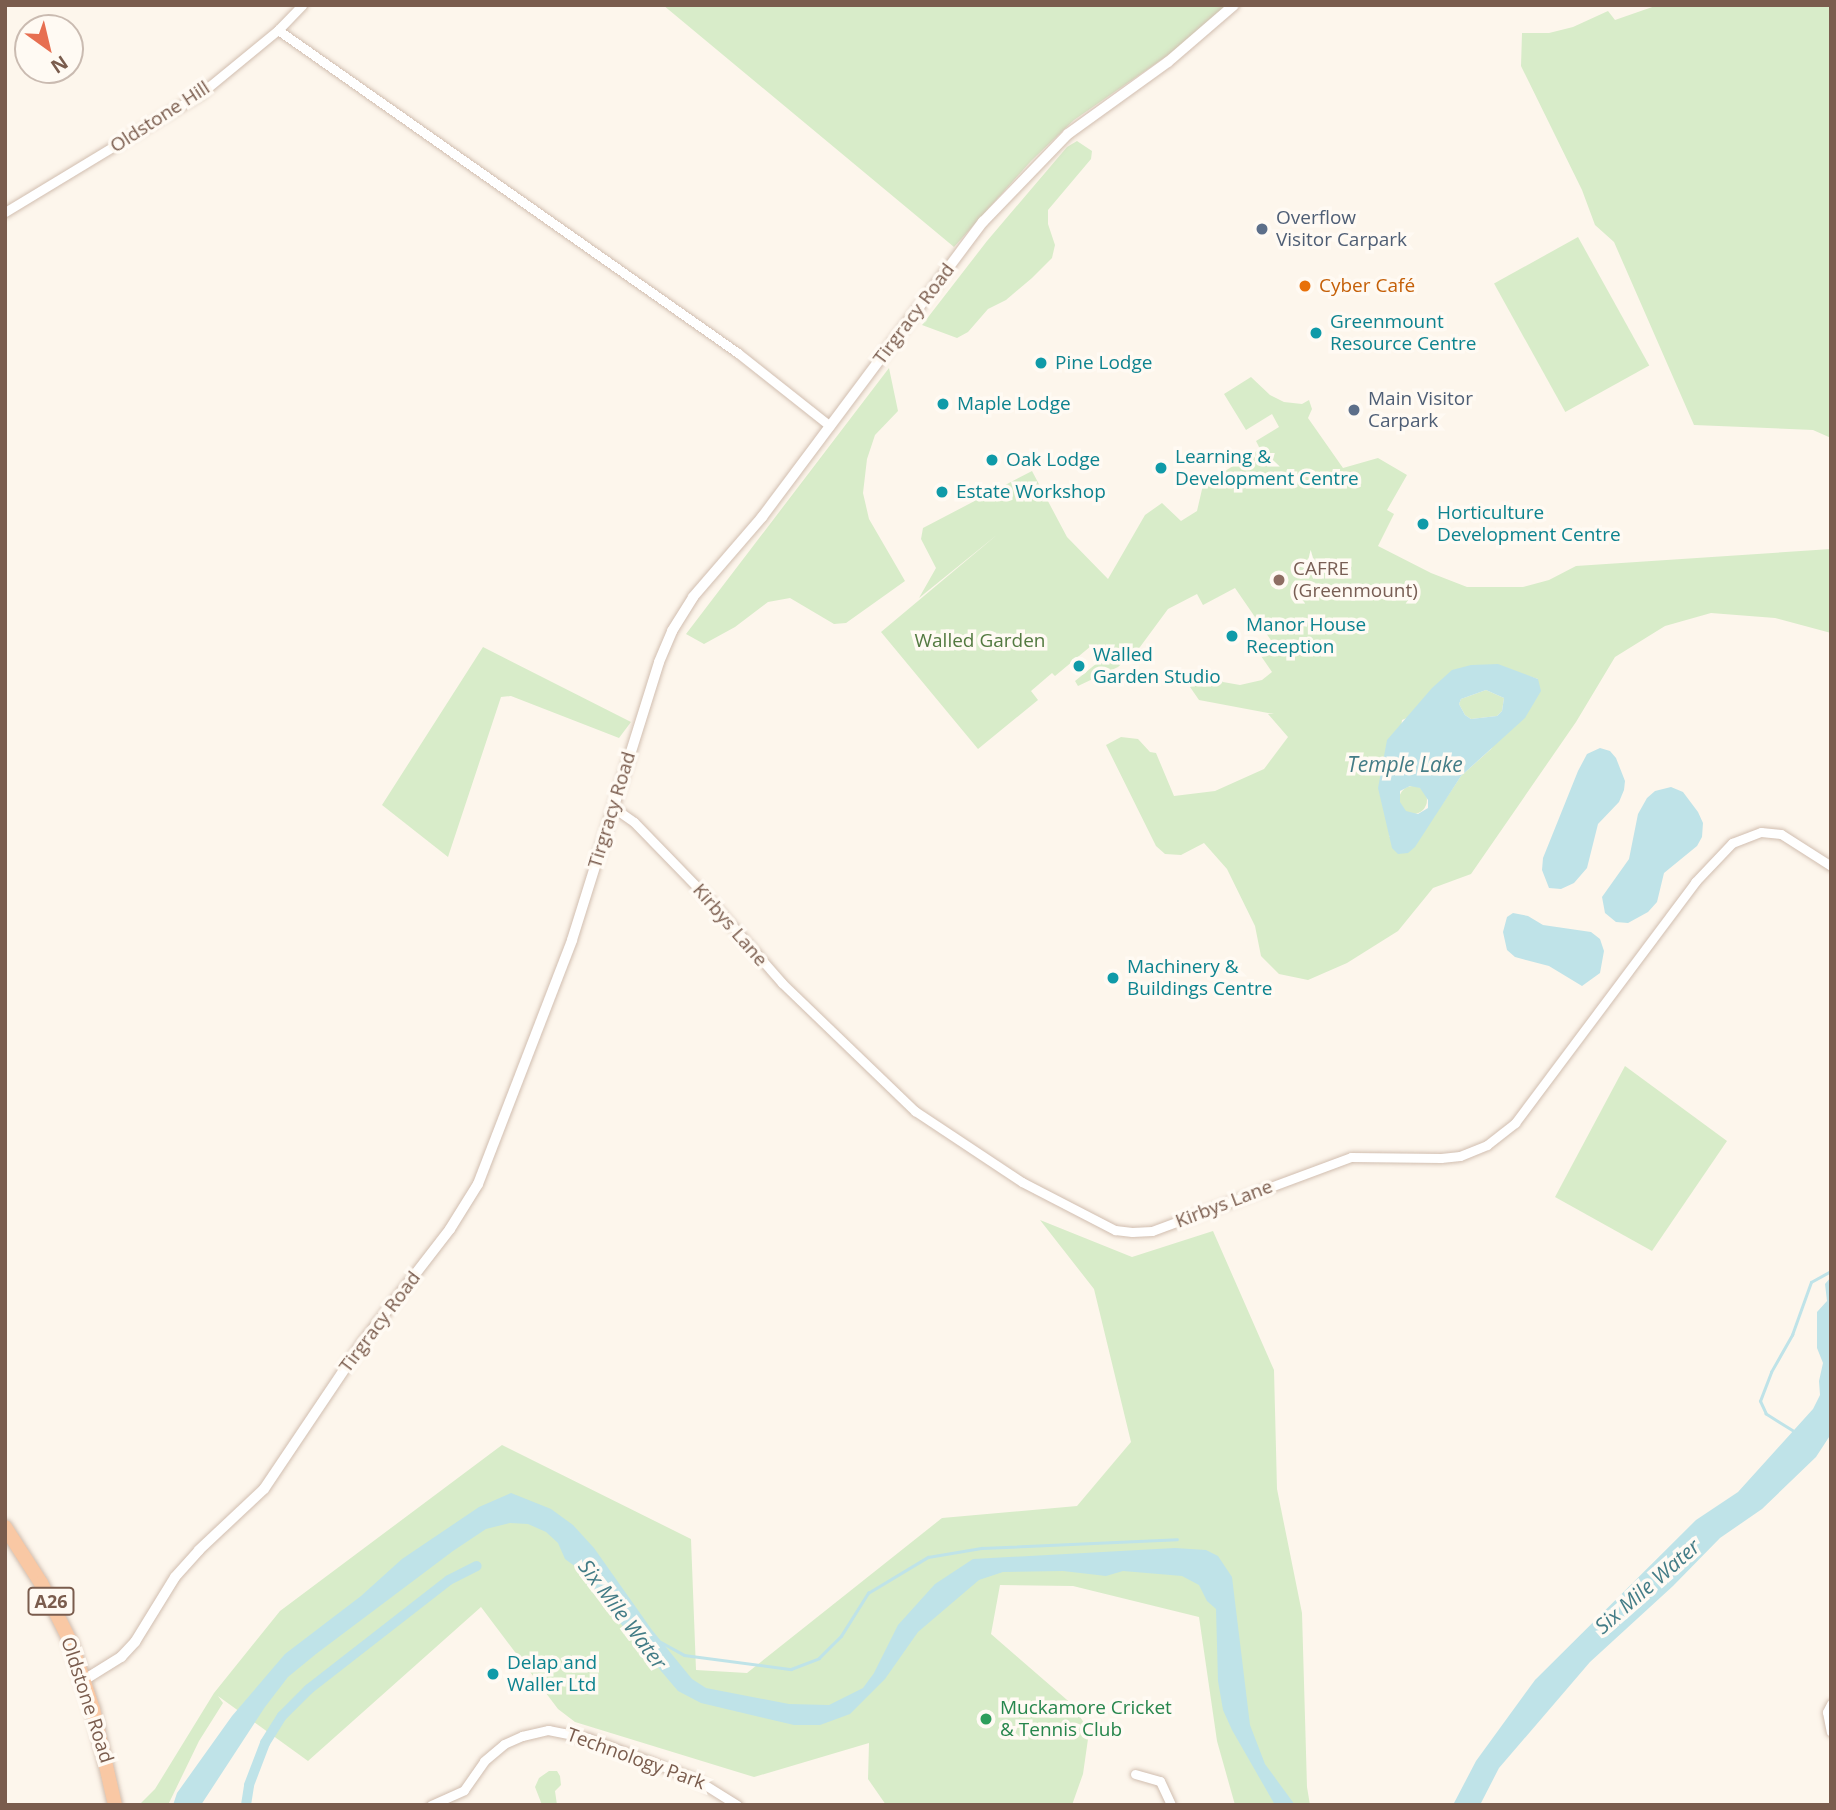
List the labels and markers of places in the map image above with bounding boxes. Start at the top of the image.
place label: Overflow Visitor Carpark [1276,207,1407,251]
marker: Overflow Visitor Carpark [1254,221,1270,237]
place label: Cyber Café [1319,275,1415,297]
marker: Cyber Café [1297,278,1313,294]
place label: Greenmount Resource Centre [1330,311,1476,355]
marker: Greenmount Resource Centre [1308,325,1324,341]
place label: Pine Lodge [1055,352,1152,374]
marker: Pine Lodge [1033,355,1049,371]
place label: Main Visitor Carpark [1368,388,1473,432]
place label: Maple Lodge [957,393,1071,415]
marker: Maple Lodge [935,396,951,412]
marker: Main Visitor Carpark [1346,402,1362,418]
place label: Learning & Development Centre [1175,446,1359,490]
place label: Oak Lodge [1006,449,1100,471]
marker: Oak Lodge [984,452,1000,468]
marker: Learning & Development Centre [1153,460,1169,476]
place label: Estate Workshop [956,481,1106,503]
marker: Estate Workshop [934,484,950,500]
place label: Horticulture Development Centre [1437,502,1621,546]
marker: Horticulture Development Centre [1415,516,1431,532]
place label: CAFRE (Greenmount) [1293,558,1418,602]
marker: CAFRE (Greenmount) [1271,572,1287,588]
place label: Manor House Reception [1246,614,1366,658]
marker: Manor House Reception [1224,628,1240,644]
place label: Walled Garden Studio [1093,644,1221,688]
marker: Walled Garden Studio [1071,658,1087,674]
place label: Machinery & Buildings Centre [1127,956,1272,1000]
marker: Machinery & Buildings Centre [1105,970,1121,986]
place label: Delap and Waller Ltd [507,1652,597,1696]
marker: Delap and Waller Ltd [485,1666,501,1682]
place label: Muckamore Cricket & Tennis Club [1000,1697,1172,1741]
marker: Muckamore Cricket & Tennis Club [978,1711,994,1727]

